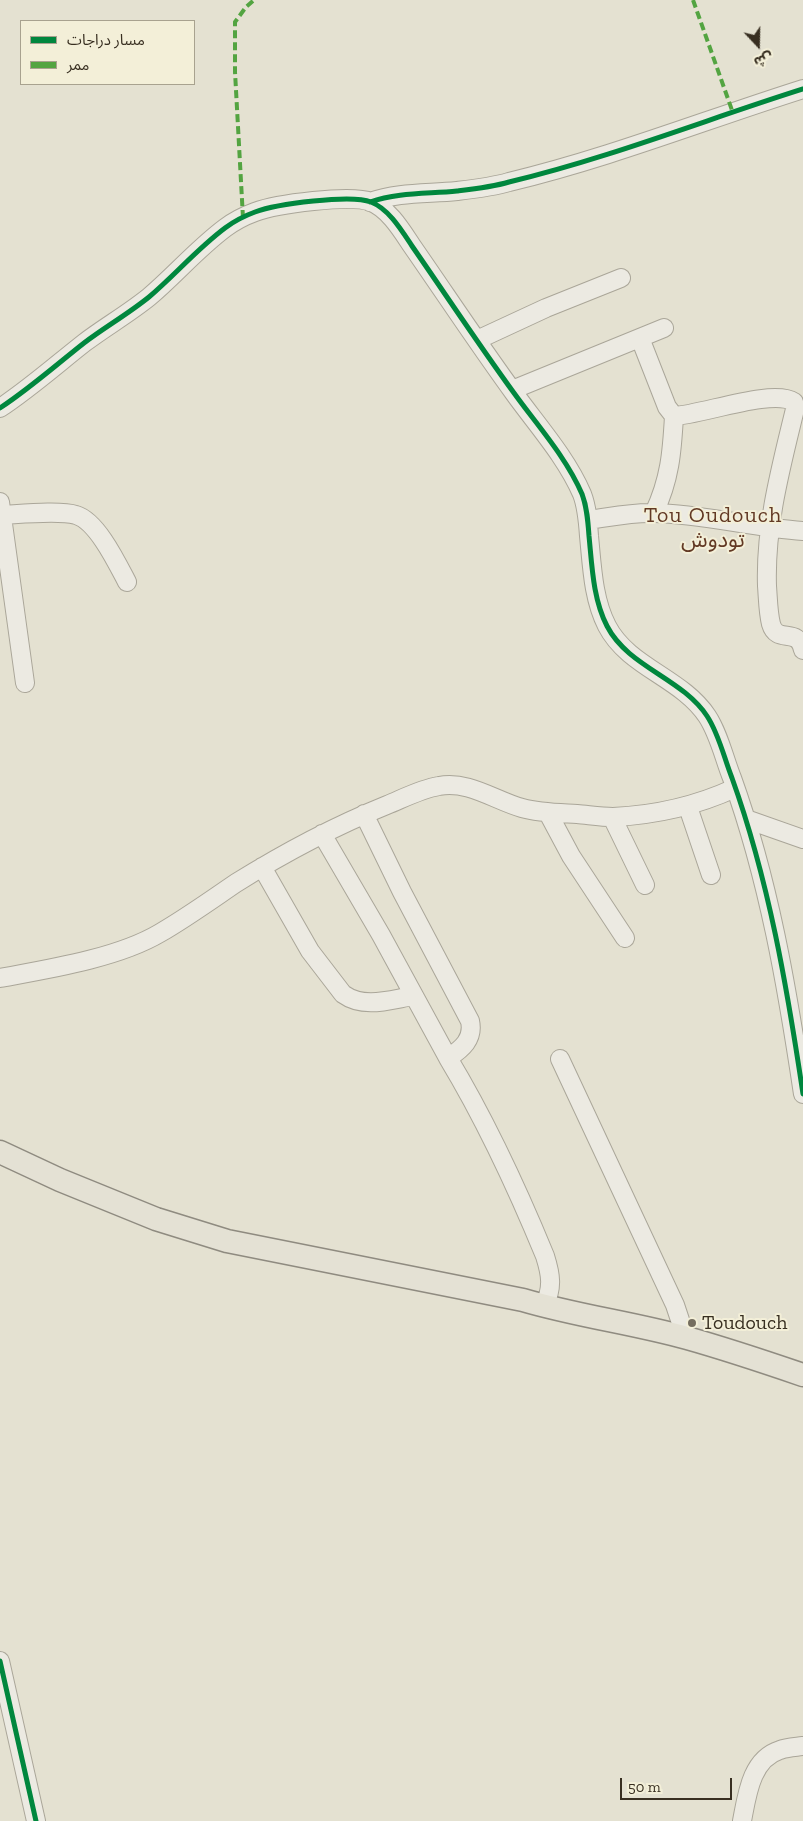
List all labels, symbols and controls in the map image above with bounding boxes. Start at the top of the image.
legend [20,20,195,85]
north arrow [733,20,783,70]
text: مسار دراجات [67,31,145,49]
text: ش [752,48,776,71]
text: ممر [67,56,90,74]
district label: Tou Oudouch تودوش [642,503,784,554]
place label: Toudouch [702,1311,787,1335]
marker: Toudouch [686,1317,698,1329]
scale bar [623,1768,736,1800]
text: 50 m [628,1778,661,1796]

